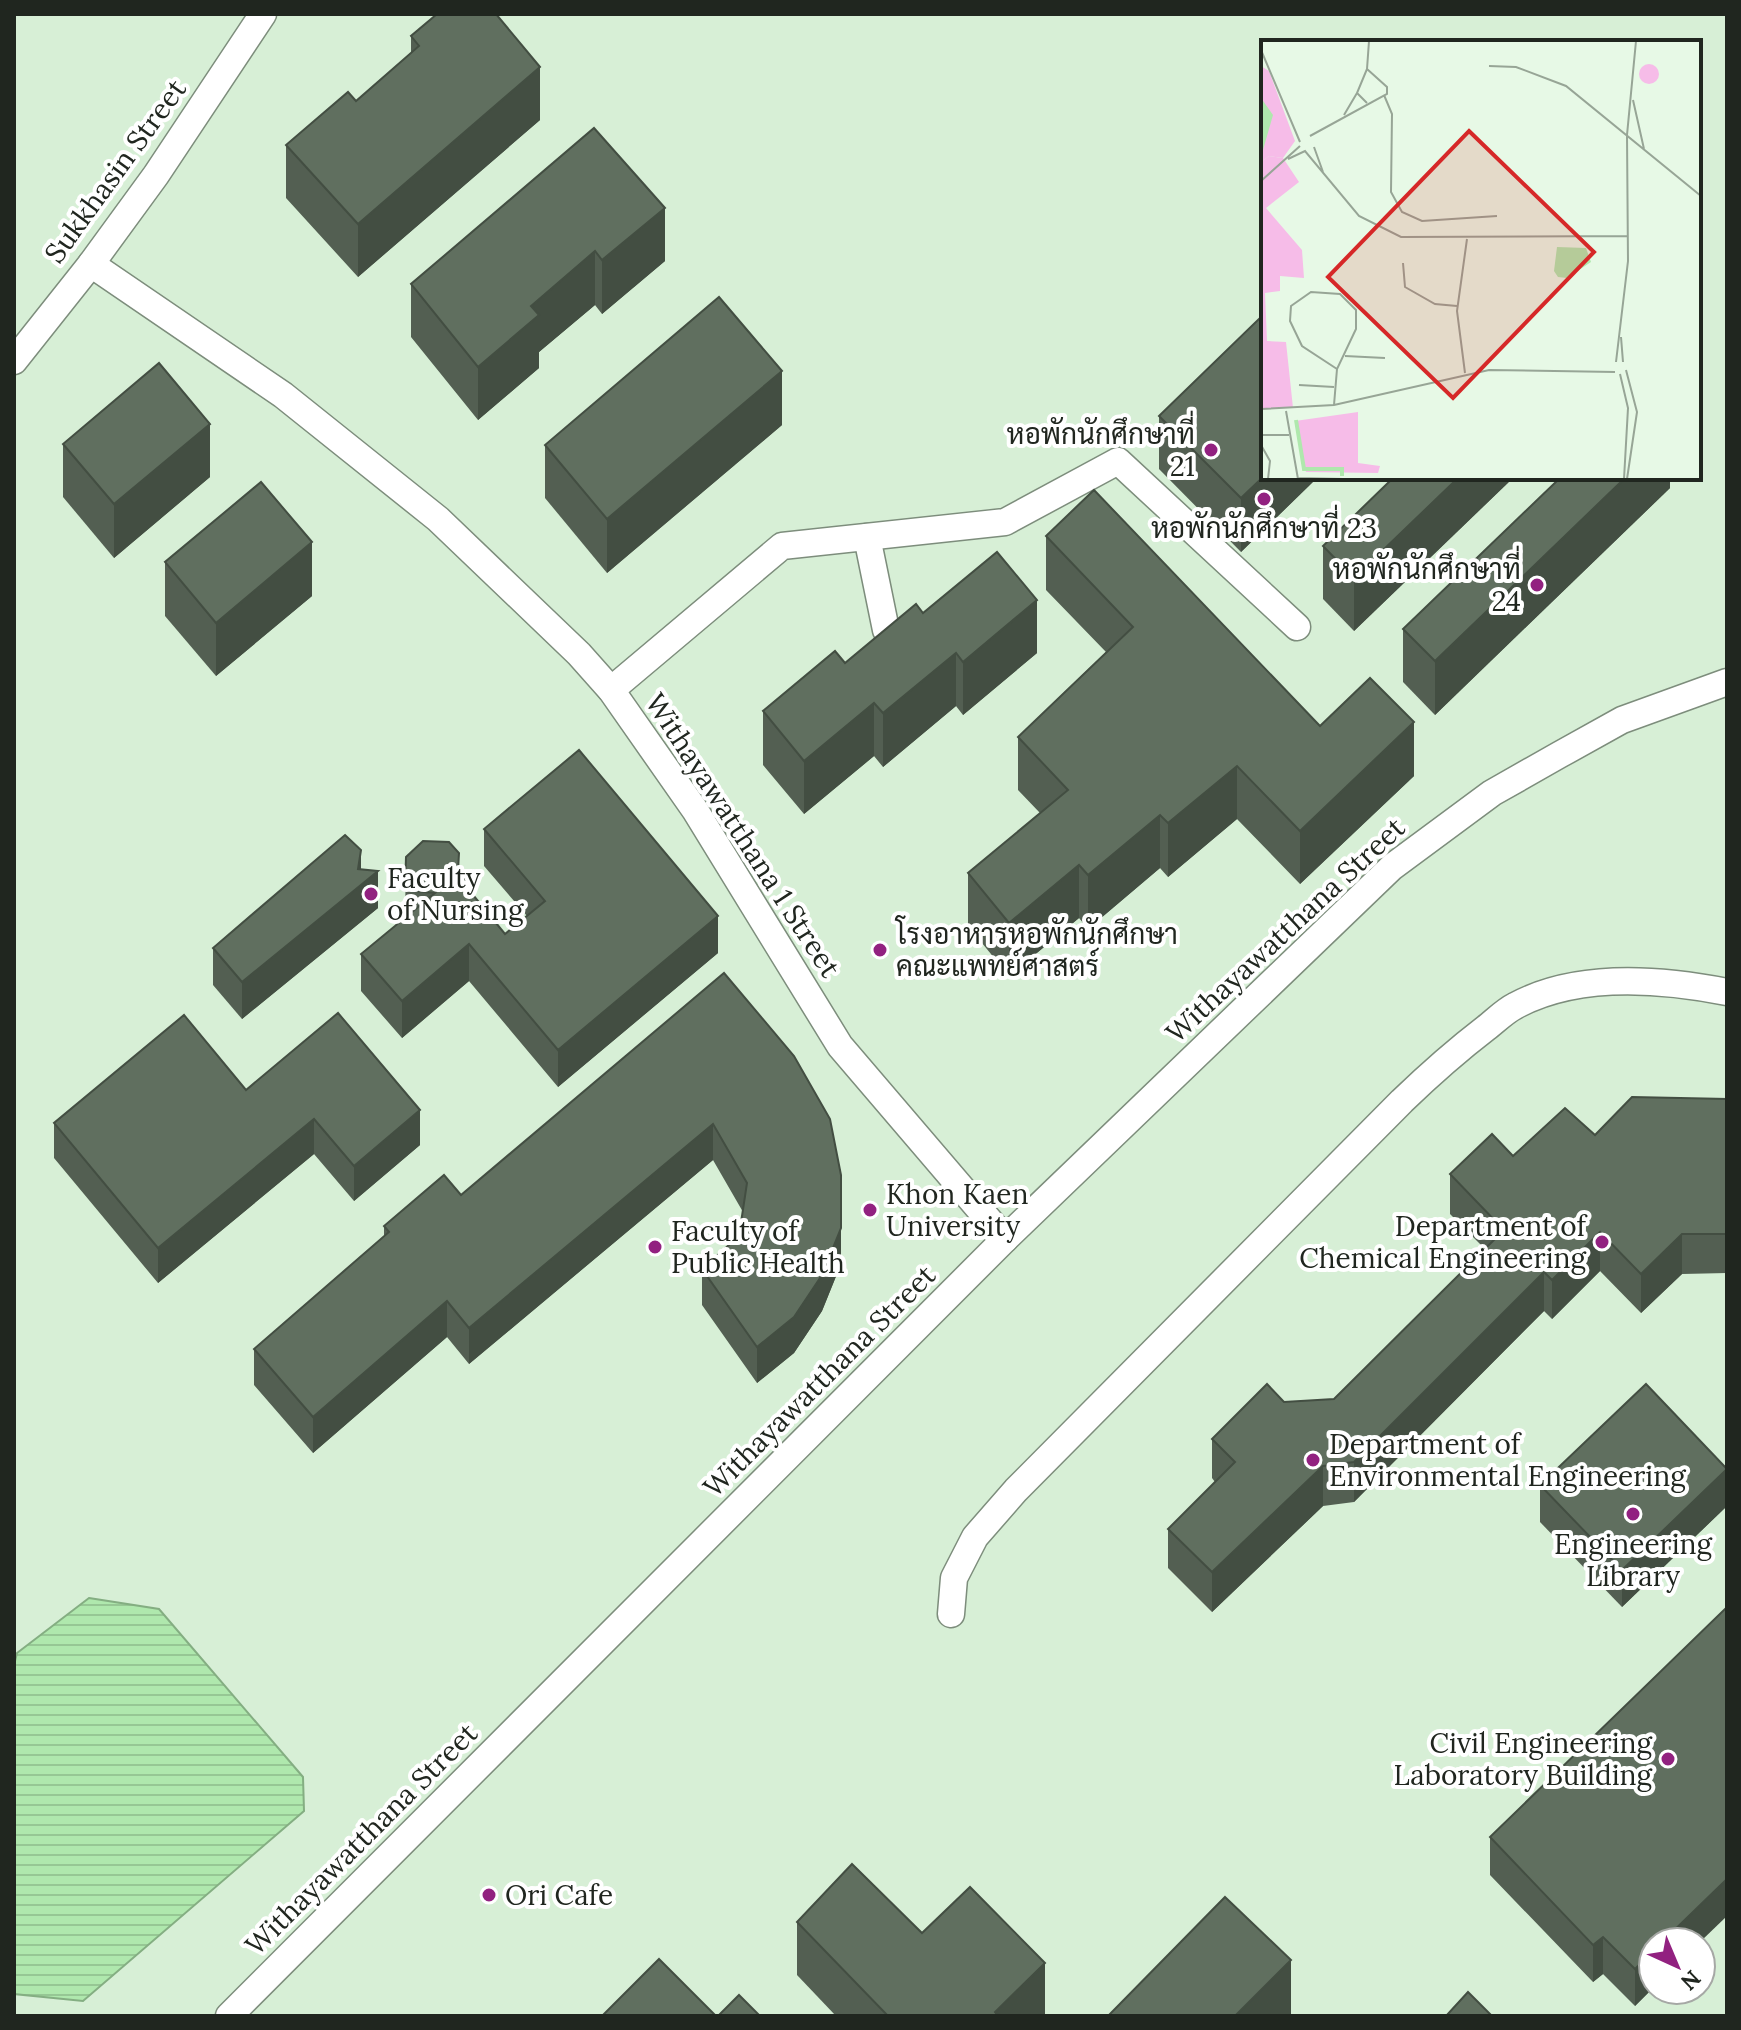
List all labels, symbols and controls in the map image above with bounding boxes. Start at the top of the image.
inset map [1261,40,1701,480]
street label: Sukkhasin Street [36,72,194,270]
place label: หอพักนักศึกษาที่ 21 [1007,410,1195,484]
marker: หอพักนักศึกษาที่ 21 [1202,441,1220,459]
marker: หอพักนักศึกษาที่ 23 [1255,490,1273,508]
place label: หอพักนักศึกษาที่ 23 [1151,504,1377,546]
place label: หอพักนักศึกษาที่ 24 [1333,545,1521,619]
marker: หอพักนักศึกษาที่ 24 [1528,576,1546,594]
street label: Withayawatthana 1 Street [638,686,848,984]
street label: Withayawatthana Street [1158,810,1412,1050]
place label: Faculty of Nursing [387,860,524,928]
marker: Faculty of Nursing [362,885,380,903]
place label: โรงอาหารหอพักนักศึกษา คณะแพทย์ศาสตร์ [894,915,1178,984]
marker: โรงอาหารหอพักนักศึกษา คณะแพทย์ศาสตร์ [871,941,889,959]
place label: Khon Kaen University [886,1176,1028,1244]
marker: Khon Kaen University [861,1201,879,1219]
place label: Department of Chemical Engineering [1299,1208,1589,1276]
place label: Faculty of Public Health [671,1213,845,1281]
marker: Department of Chemical Engineering [1593,1233,1611,1251]
marker: Faculty of Public Health [646,1238,664,1256]
street label: Withayawatthana Street [695,1257,943,1505]
place label: Department of Environmental Engineering [1329,1426,1686,1494]
marker: Department of Environmental Engineering [1304,1451,1322,1469]
marker: Engineering Library [1624,1505,1642,1523]
place label: Engineering Library [1554,1526,1713,1594]
street label: Withayawatthana Street [237,1715,485,1963]
place label: Civil Engineering Laboratory Building [1393,1725,1653,1793]
marker: Civil Engineering Laboratory Building [1659,1750,1677,1768]
place label: Ori Cafe [505,1877,613,1913]
marker: Ori Cafe [480,1886,498,1904]
north arrow [1637,1926,1717,2006]
text: N [1675,1964,1707,1996]

